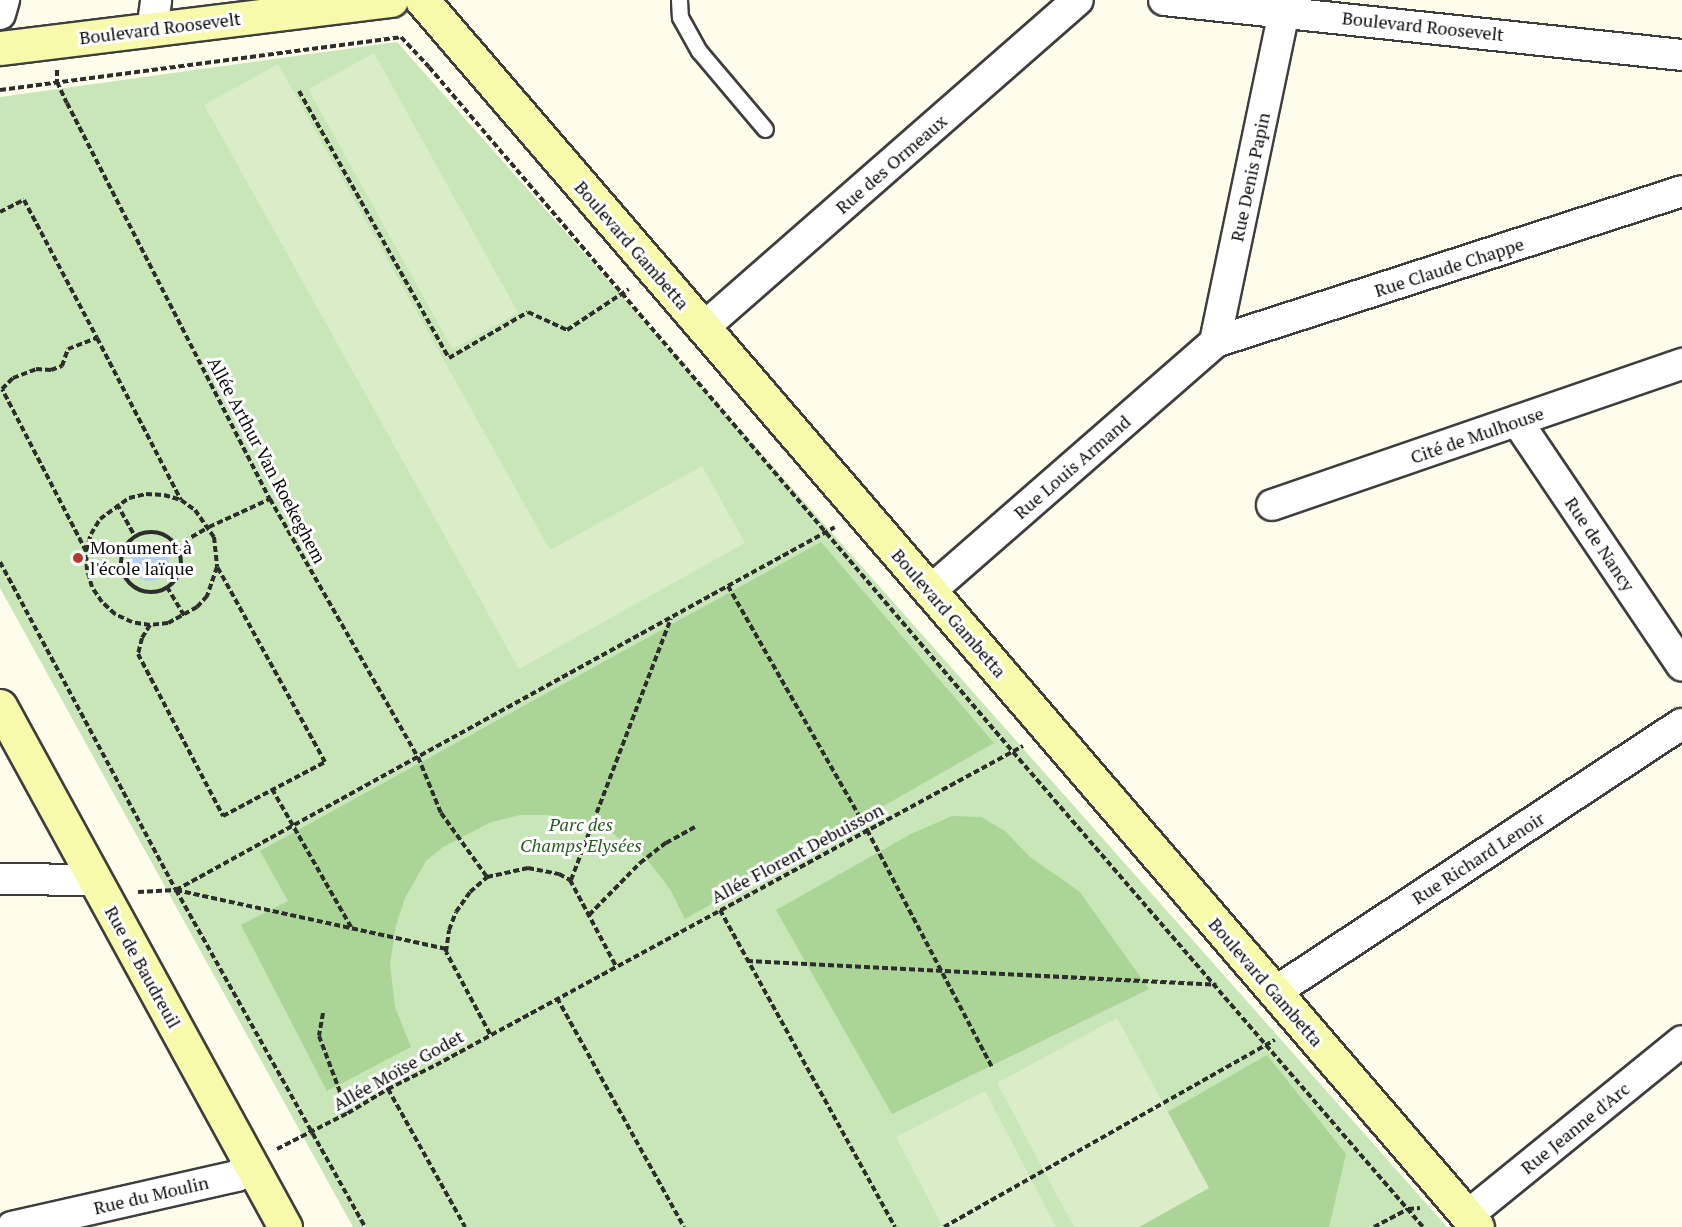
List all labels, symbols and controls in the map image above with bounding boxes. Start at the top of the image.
street label: Boulevard Roosevelt [78,7,242,49]
street label: Boulevard Roosevelt [1341,7,1505,45]
street label: Rue des Ormeaux [831,110,951,218]
street label: Rue Denis Papin [1226,110,1274,244]
street label: Boulevard Gambetta [570,176,694,314]
street label: Rue Claude Chappe [1372,233,1526,301]
street label: Allée Arthur Van Roekeghem [203,353,331,567]
street label: Cité de Mulhouse [1407,402,1547,468]
street label: Rue Louis Armand [1009,410,1135,524]
street label: Rue de Nancy [1561,493,1639,595]
place label: Monument à l'école laïque [90,537,194,580]
street label: Boulevard Gambetta [887,544,1011,682]
marker: Monument à l'école laïque [71,551,85,565]
street label: Allée Florent Debuisson [707,798,887,908]
street label: Rue Richard Lenoir [1408,807,1548,909]
park label: Parc des Champs Elysées [520,814,642,856]
street label: Rue de Baudreuil [101,902,185,1032]
street label: Boulevard Gambetta [1204,913,1328,1051]
street label: Allée Moïse Godet [329,1025,467,1115]
street label: Rue Jeanne d'Arc [1516,1078,1634,1178]
street label: Rue du Moulin [91,1171,211,1219]

